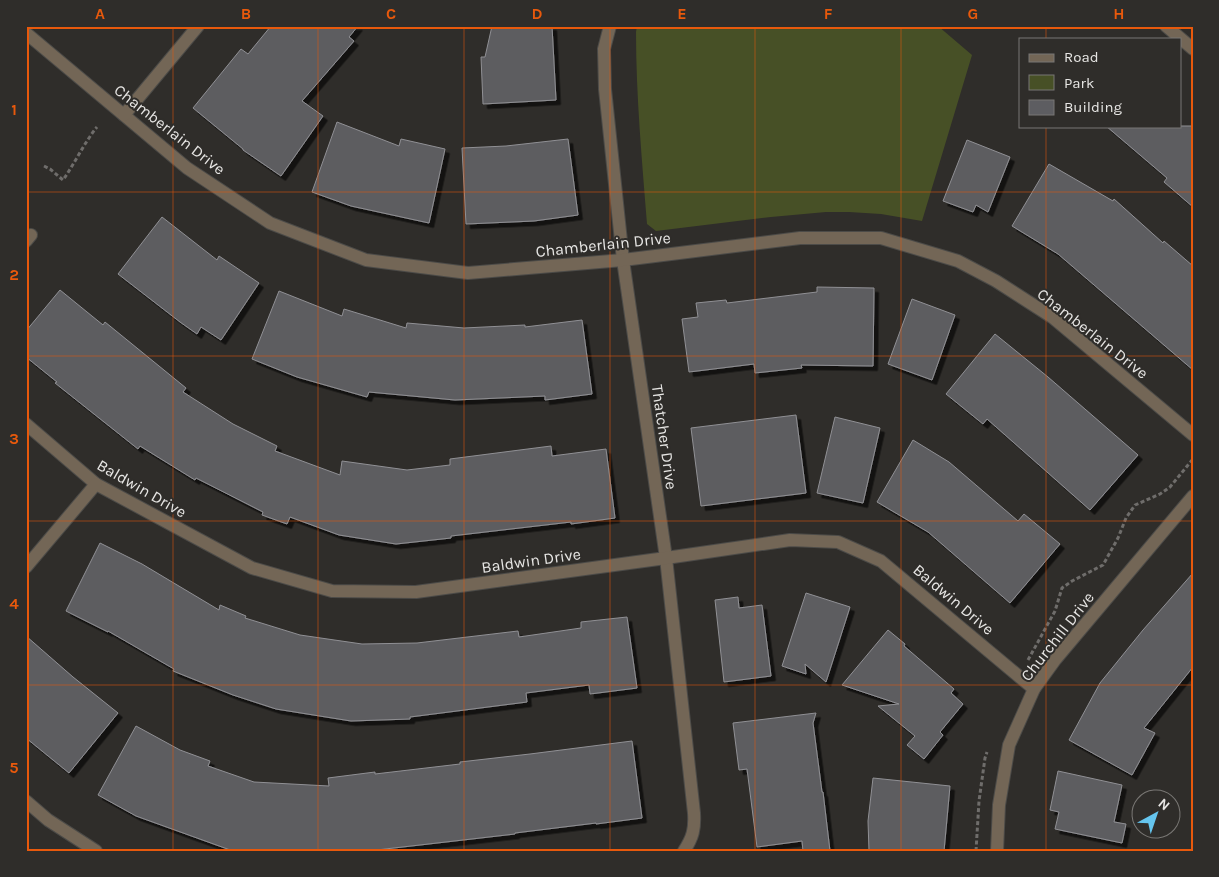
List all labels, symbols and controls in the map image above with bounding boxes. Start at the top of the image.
text: A [95,4,105,23]
text: B [241,4,251,23]
text: C [386,4,396,23]
text: D [532,4,543,23]
text: E [677,4,687,23]
text: F [824,4,833,23]
text: G [968,4,978,23]
text: H [1113,4,1125,23]
legend [1019,38,1182,128]
text: Road [1064,48,1099,66]
text: Park [1064,74,1094,92]
street label: Chamberlain Drive [110,80,229,179]
text: Building [1064,98,1122,116]
text: 1 [11,100,17,119]
street label: Chamberlain Drive [535,228,671,261]
text: 2 [9,265,19,284]
street label: Chamberlain Drive [1033,284,1152,383]
street label: Thatcher Drive [648,383,681,491]
text: 3 [9,429,19,448]
street label: Baldwin Drive [94,455,190,522]
street label: Baldwin Drive [480,544,582,577]
street label: Baldwin Drive [909,560,998,639]
street label: Churchill Drive [1017,588,1098,685]
text: 4 [9,594,19,613]
text: 5 [9,758,19,777]
north arrow [1132,790,1182,840]
text: N [1155,795,1173,814]

